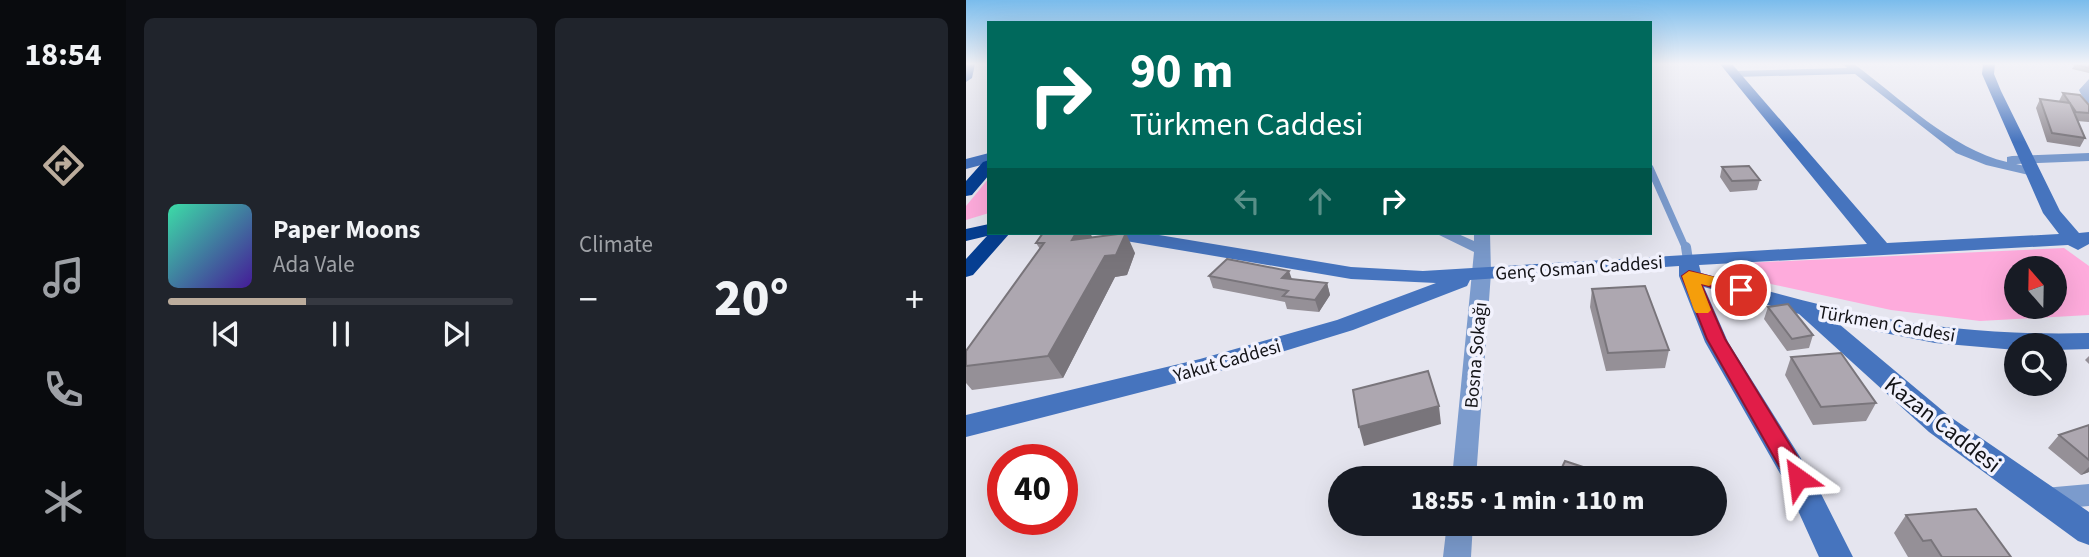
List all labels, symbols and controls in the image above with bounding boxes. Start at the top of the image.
text: 18:54 [24,32,102,78]
text: 90 m [1130,37,1234,107]
icon: right [1015,49,1106,140]
text: Türkmen Caddesi [1130,102,1363,148]
icon: directions [39,141,88,190]
icon: left [1228,182,1266,220]
icon: ahead [1301,182,1339,220]
icon: right [1374,182,1412,220]
text: Paper Moons [273,211,420,248]
text: Climate [579,228,653,261]
text: Ada Vale [273,248,355,281]
street label: Genç Osman Caddesi [1495,249,1664,288]
icon: music [39,253,88,302]
north arrow [2004,256,2067,318]
map controls [2004,256,2067,396]
pin [1711,260,1771,320]
text: 20° [714,262,789,336]
icon: arrive [1722,271,1760,309]
text: − [579,273,598,327]
text: + [905,273,924,327]
street label: Türkmen Caddesi [1816,299,1957,350]
street label: Bosna Sokağı [1458,301,1495,409]
icon: previous [207,315,245,353]
icon: pause [322,315,360,353]
icon: next [437,315,475,353]
street label: Yakut Caddesi [1170,333,1284,390]
button: search [2004,333,2067,396]
icon: phone [39,365,88,414]
street label: Kazan Caddesi [1877,368,2008,480]
position arrow [1761,441,1835,515]
speed limit sign: 40 [987,444,1078,535]
icon: climate [39,477,88,526]
text: 18:55 · 1 min · 110 m [1411,482,1644,519]

